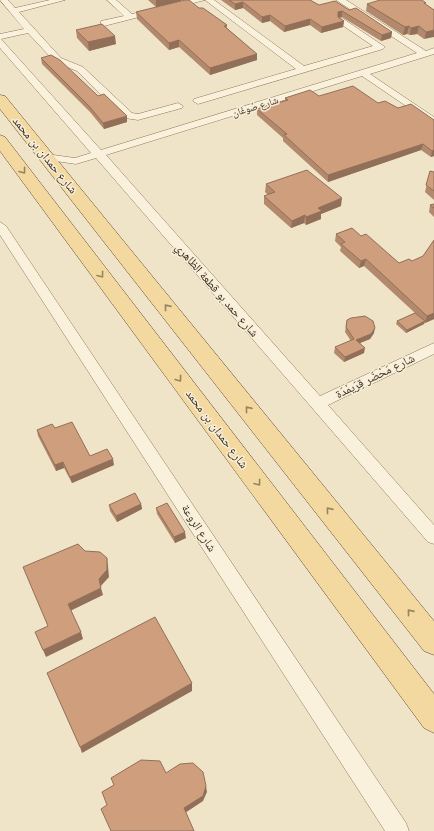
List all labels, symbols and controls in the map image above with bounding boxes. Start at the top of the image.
street label: شارع صُوغَان [230,92,280,120]
street label: شارع حمدان بن محمد [9,113,82,197]
one-way arrow [19,166,26,173]
street label: شارع حمد بو قطعة الظاهري [170,239,263,342]
one-way arrow [97,270,104,277]
one-way arrow [164,305,171,312]
street label: شارع مَحْضَر قِرَيمْدَة [332,349,417,402]
one-way arrow [175,374,182,381]
street label: شارع حمدان بن محمد [182,386,253,472]
one-way arrow [245,406,252,413]
one-way arrow [253,478,260,485]
street label: شارع الروعة [178,501,221,555]
one-way arrow [326,508,333,515]
one-way arrow [407,609,414,617]

